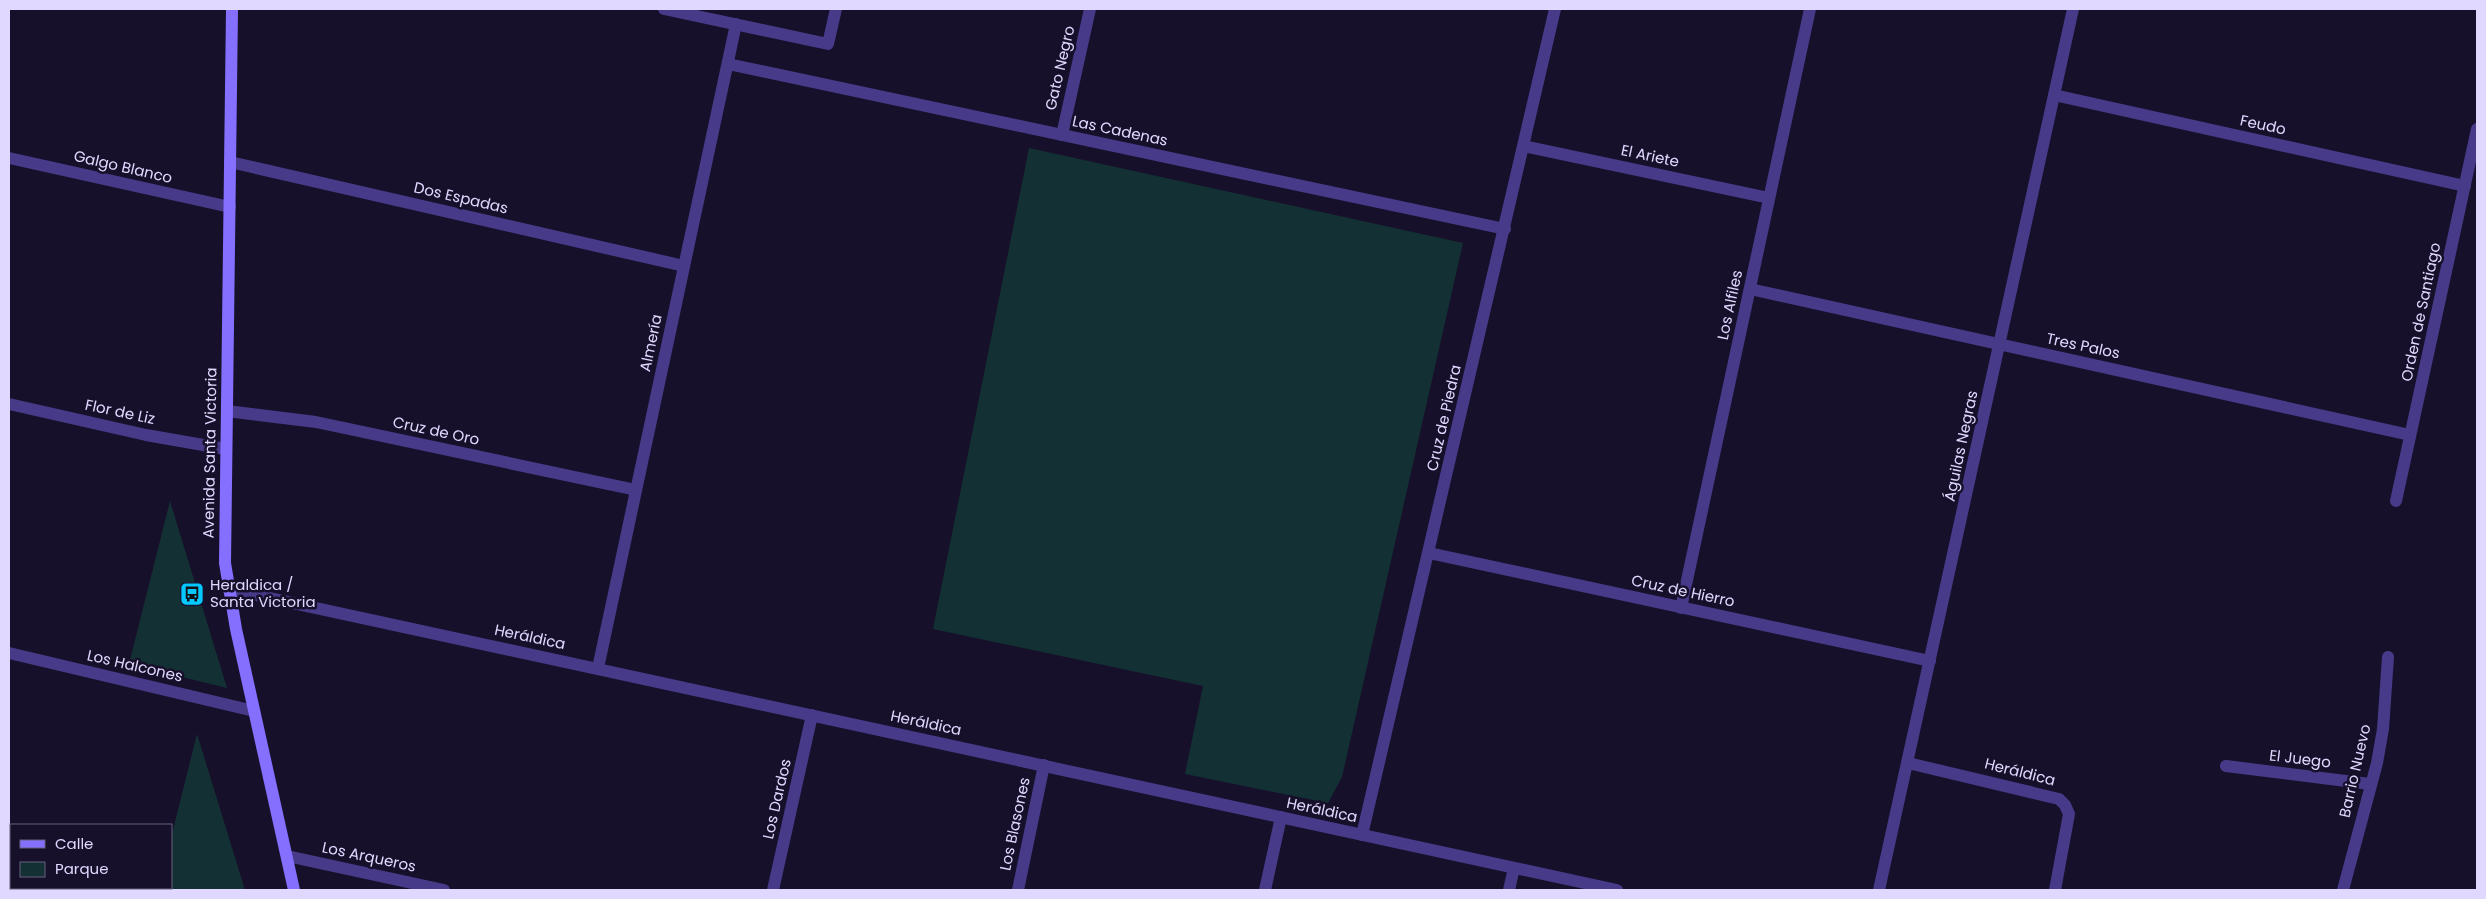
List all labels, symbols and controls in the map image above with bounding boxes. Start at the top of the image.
street label: Gato Negro [1040,24,1079,112]
street label: Feudo [2238,109,2288,140]
street label: Las Cadenas [1070,110,1170,151]
street label: El Ariete [1619,139,1681,172]
street label: Galgo Blanco [72,145,174,188]
street label: Dos Espadas [412,176,510,219]
street label: Orden de Santiago [2396,241,2445,383]
street label: Los Alfiles [1712,268,1747,342]
street label: Almería [634,312,667,373]
street label: Tres Palos [2044,327,2122,364]
street label: Cruz de Piedra [1421,363,1466,473]
street label: Avenida Santa Victoria [198,367,221,539]
street label: Águilas Negras [1939,388,1983,503]
street label: Flor de Liz [83,394,157,429]
street label: Cruz de Oro [391,411,481,450]
street label: Cruz de Hierro [1629,569,1737,612]
place label: Heraldica / Santa Victoria [210,574,316,612]
bus stop icon: Heraldica / Santa Victoria [179,581,205,607]
street label: Heráldica [493,619,568,654]
street label: Los Halcones [85,644,185,687]
street label: Heráldica [889,705,964,740]
street label: Barrio Nuevo [2334,722,2375,820]
street label: El Juego [2268,744,2332,773]
street label: Heráldica [1983,753,2058,790]
street label: Los Dardos [757,756,796,841]
street label: Los Blasones [994,775,1035,873]
street label: Heráldica [1285,792,1360,827]
legend [10,824,172,889]
text: Calle [55,833,93,854]
street label: Los Arqueros [320,836,418,877]
text: Parque [55,858,108,879]

